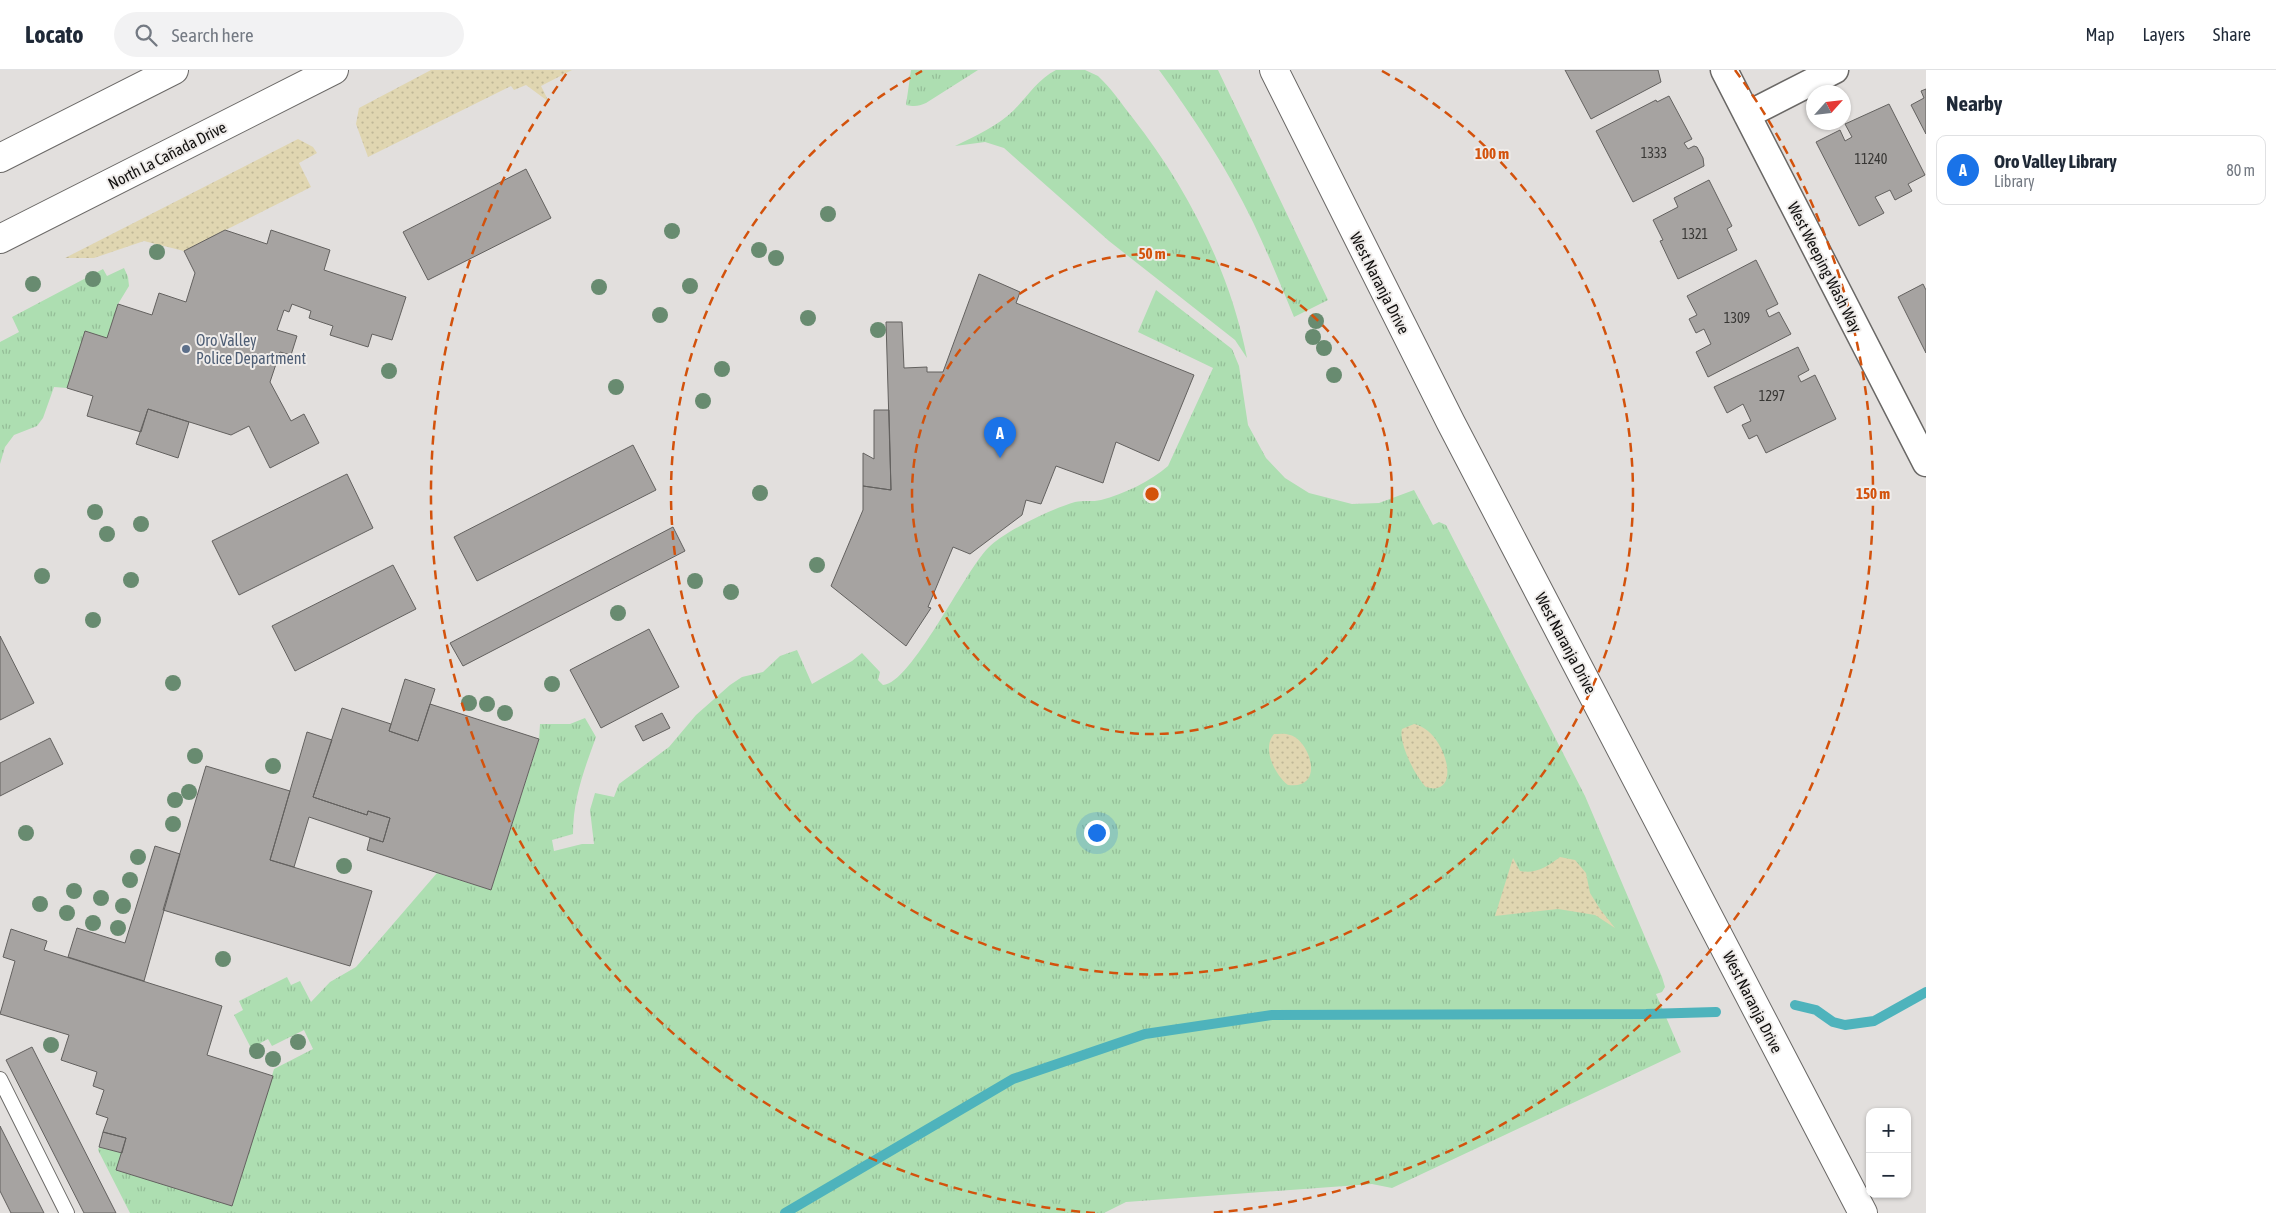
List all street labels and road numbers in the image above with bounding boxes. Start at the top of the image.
street label: North La Cañada Drive [105,117,229,193]
street label: West Weeping Wash Way [1783,199,1866,336]
street label: West Naranja Drive [1346,229,1413,337]
street label: West Naranja Drive [1531,589,1600,697]
street label: West Naranja Drive [1719,948,1786,1056]

